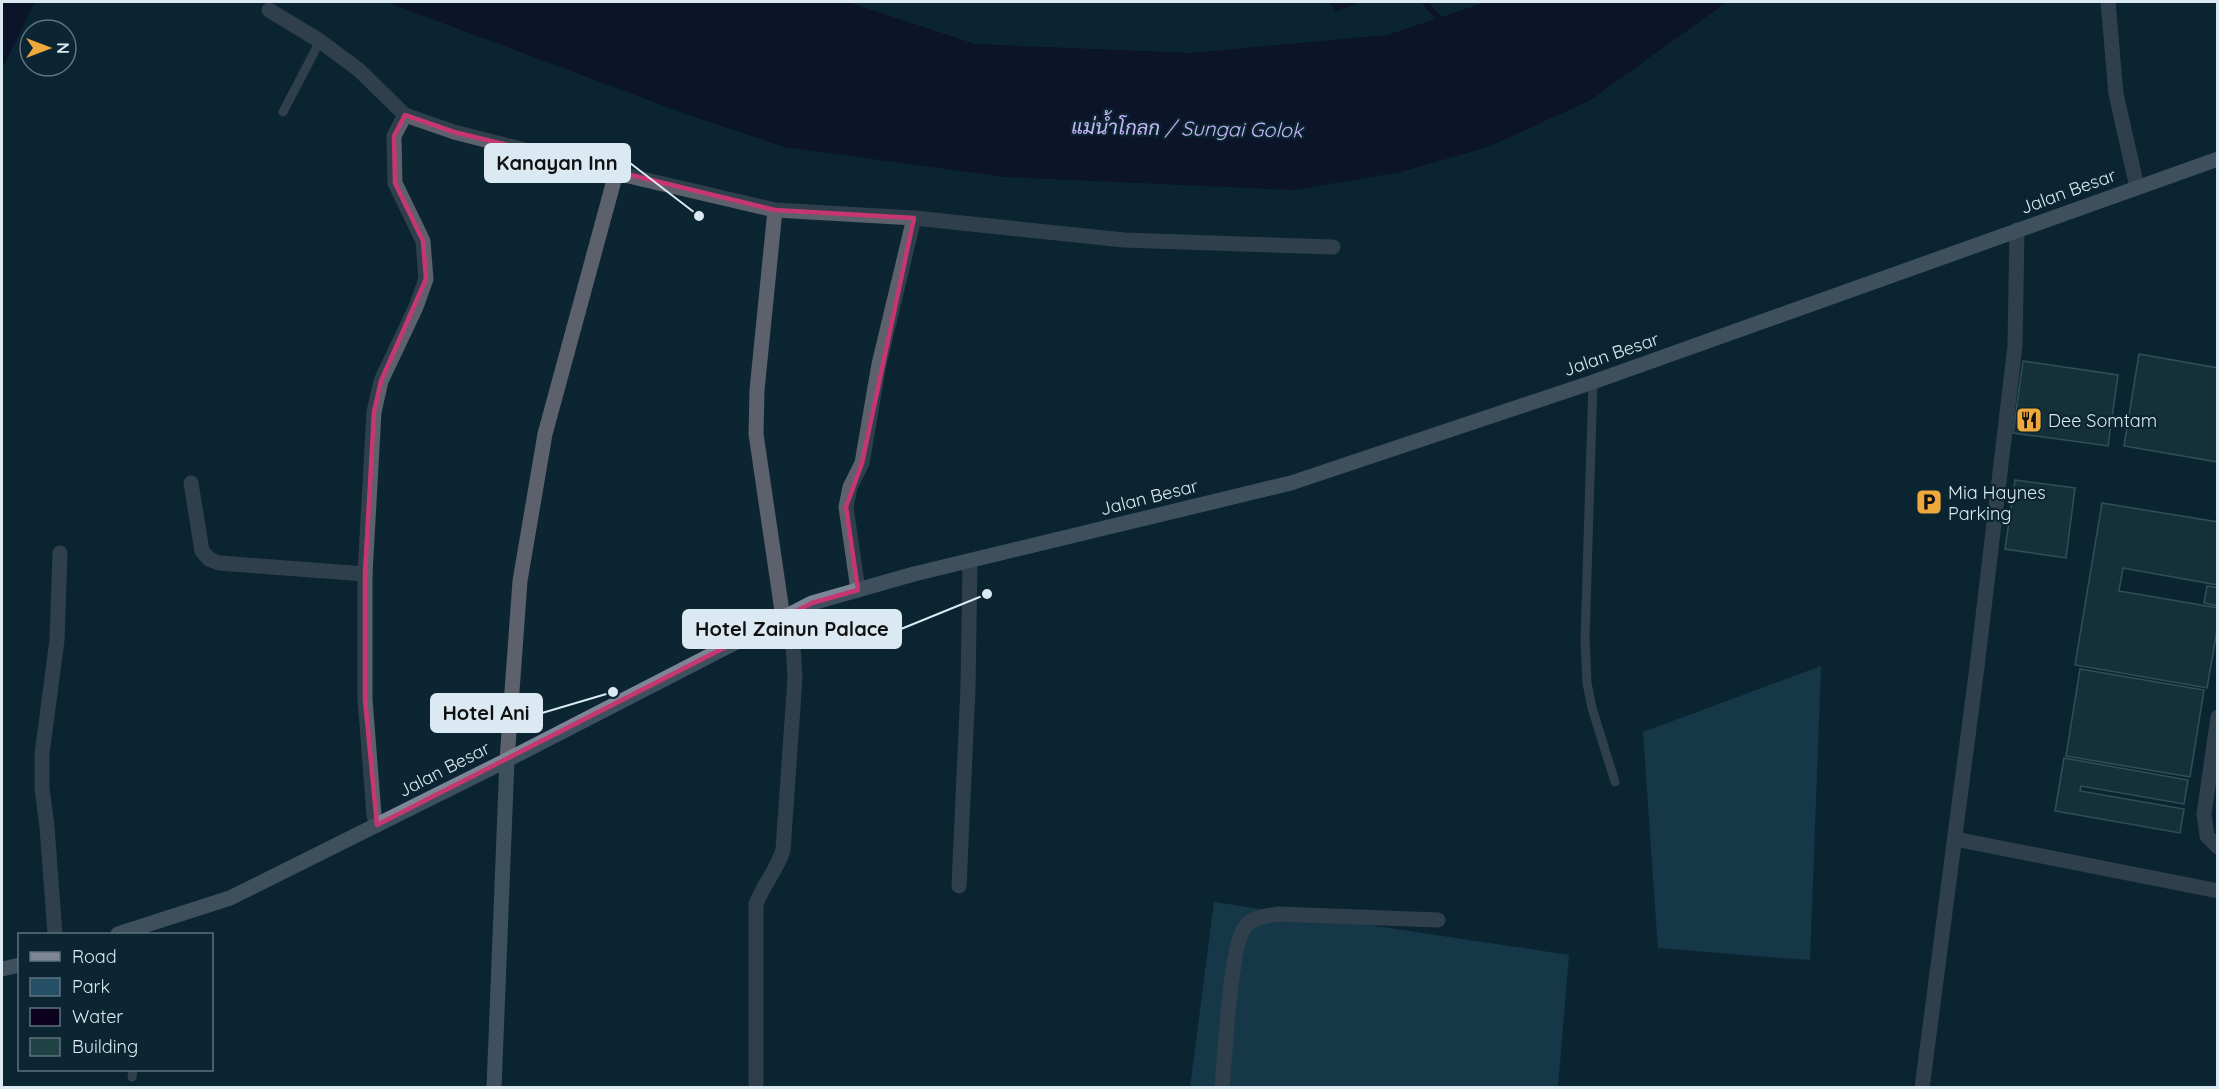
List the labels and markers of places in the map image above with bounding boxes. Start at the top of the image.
callout: Kanayan Inn [485,144,630,182]
restaurant icon: Dee Somtam [2014,405,2044,435]
place label: Dee Somtam [2048,409,2157,432]
place label: Mia Haynes Parking [1948,481,2046,525]
parking icon: Mia Haynes Parking [1914,487,1944,517]
callout: Hotel Zainun Palace [683,610,901,648]
callout: Hotel Ani [431,694,542,732]

